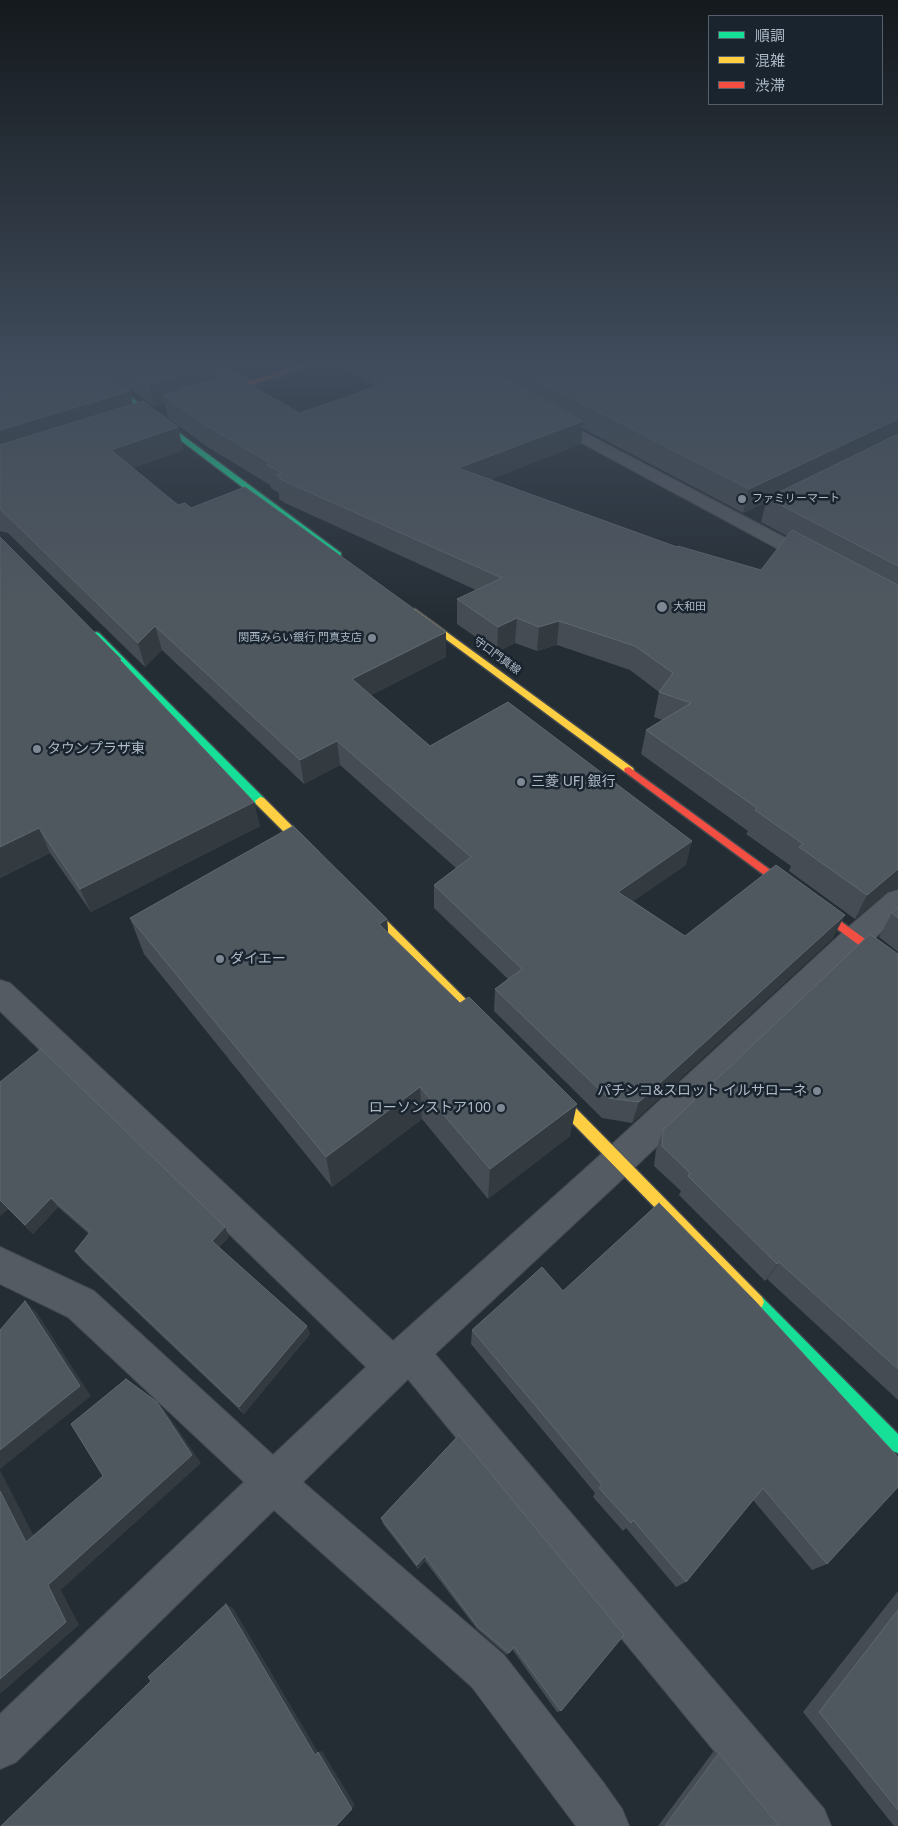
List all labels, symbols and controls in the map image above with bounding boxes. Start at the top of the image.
legend [708,15,883,105]
text: 順調 [755,25,785,45]
text: 混雑 [755,50,785,70]
text: 渋滞 [755,75,785,95]
place label: ファミリーマート [752,492,840,506]
marker: ファミリーマート [736,493,748,505]
marker: 大和田 [655,600,669,614]
place label: 大和田 [673,600,706,614]
place label: 関西みらい銀行 門真支店 [238,631,362,645]
marker: 関西みらい銀行 門真支店 [366,632,378,644]
street label: 守口門真線 [471,634,523,678]
place label: タウンプラザ東 [47,741,145,757]
marker: タウンプラザ東 [31,743,43,755]
place label: 三菱 UFJ 銀行 [531,774,616,790]
marker: 三菱 UFJ 銀行 [515,776,527,788]
place label: ダイエー [230,951,286,967]
marker: ダイエー [214,953,226,965]
place label: パチンコ&スロット イルサローネ [597,1083,807,1099]
marker: パチンコ&スロット イルサローネ [811,1085,823,1097]
place label: ローソンストア100 [369,1100,491,1116]
marker: ローソンストア100 [495,1102,507,1114]

